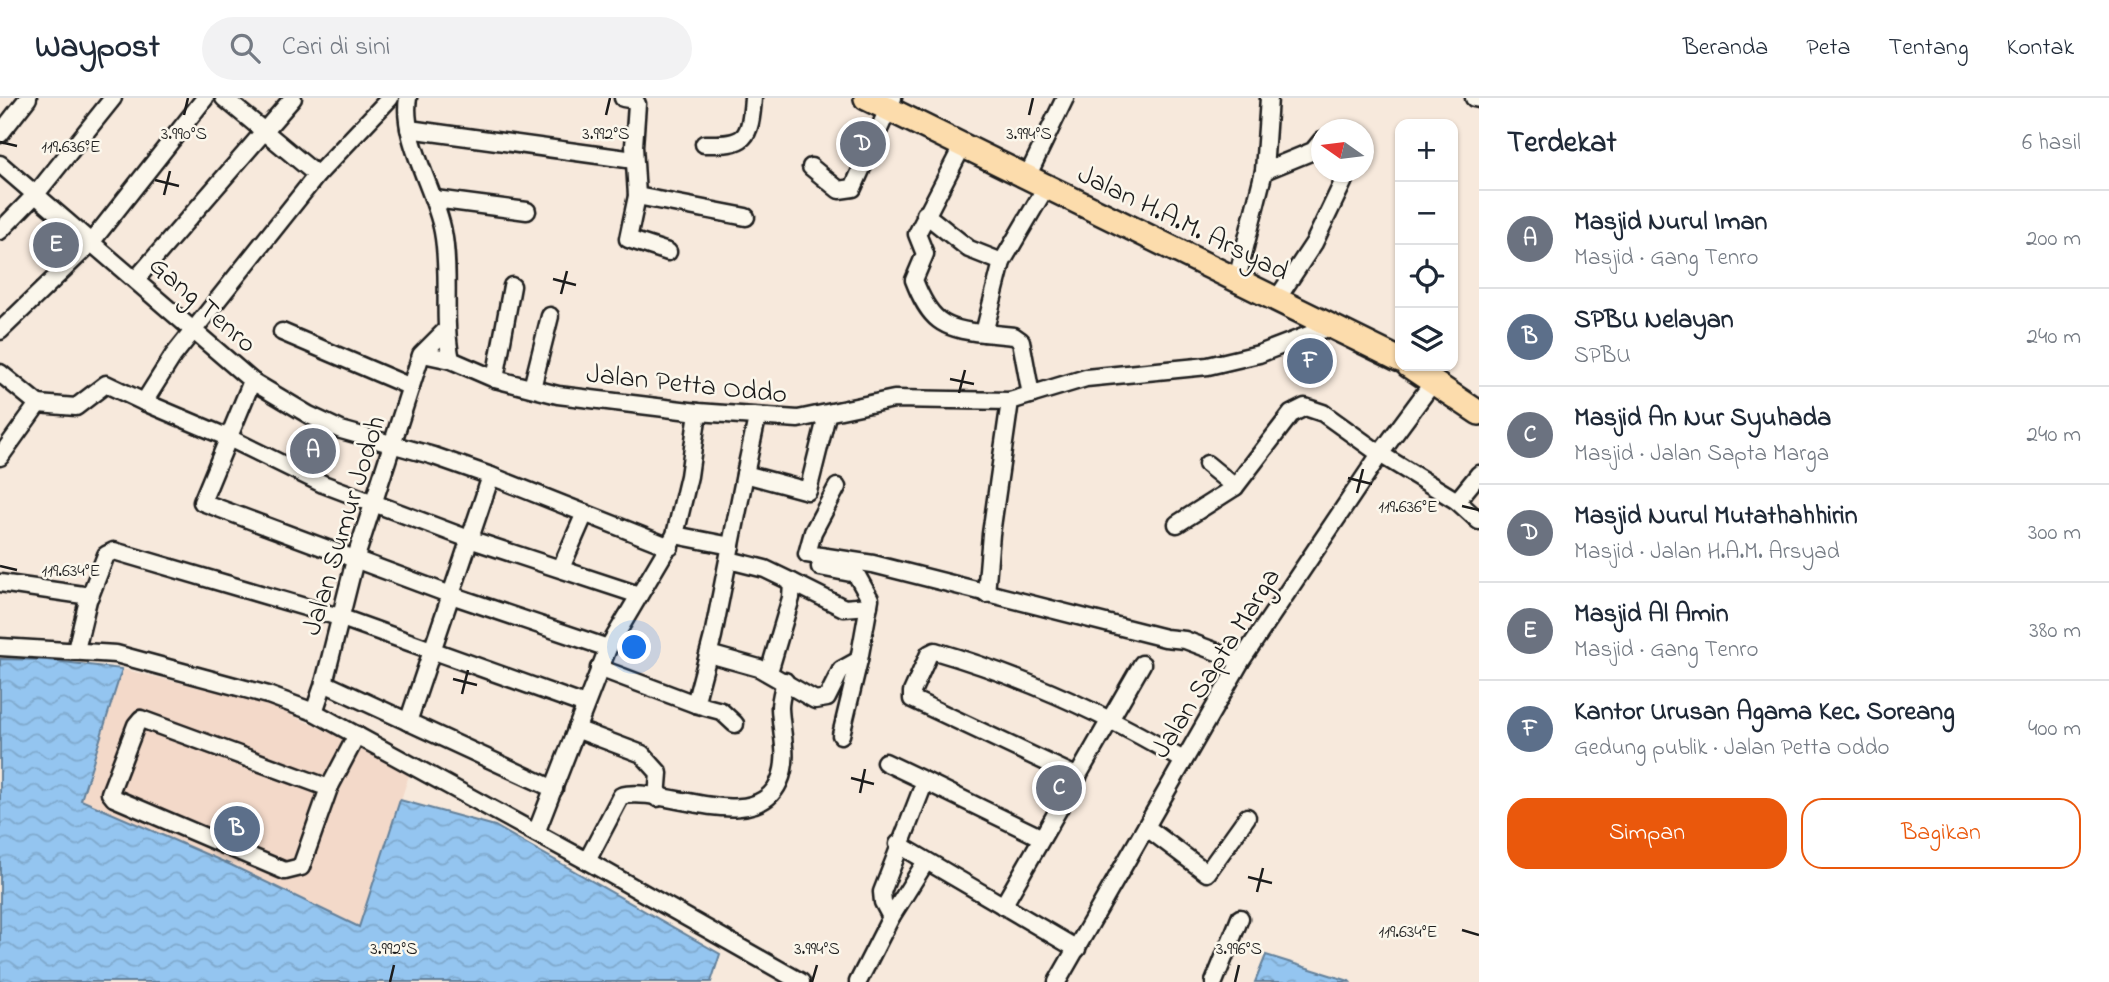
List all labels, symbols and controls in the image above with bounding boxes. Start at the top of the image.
search box [202,17,692,80]
text: Waypost [35,24,160,72]
icon: search [226,29,264,67]
text: Cari di sini [282,29,391,67]
text: Beranda [1683,31,1768,66]
text: Peta [1806,31,1851,66]
text: Tentang [1889,31,1969,66]
text: Kontak [2007,31,2074,66]
pin: D [840,118,886,170]
north arrow [1311,119,1374,182]
map controls [1395,119,1458,371]
button: + [1395,119,1458,182]
text: 3.990°S [161,122,207,148]
text: 3.992°S [582,122,630,148]
text: 3.994°S [1006,122,1052,148]
text: Terdekat [1507,122,1617,166]
text: 6 hasil [2022,127,2081,160]
text: 119.636°E [41,135,101,161]
street label: Jalan H.A.M. Arsyad [1070,155,1295,293]
button: − [1395,182,1458,245]
text: Masjid Nurul Iman [1574,204,1767,242]
pin: E [33,219,79,271]
text: A [1523,223,1537,256]
text: 200 m [2026,223,2081,256]
text: Masjid · Gang Tenro [1574,242,1758,275]
button: locate [1395,245,1458,308]
street label: Gang Tenro [139,247,265,364]
text: SPBU Nelayan [1574,302,1734,340]
button: layers [1395,308,1458,371]
text: B [1522,321,1538,354]
text: 240 m [2027,321,2081,354]
pin: F [1287,335,1333,387]
text: SPBU [1574,340,1631,373]
street label: Jalan Petta Oddo [584,355,789,416]
text: Masjid An Nur Syuhada [1574,400,1831,438]
street label: Jalan Sumur Jodoh [292,411,398,641]
text: C [1524,419,1536,452]
text: 240 m [2027,419,2081,452]
pin: A [290,425,336,477]
text: Masjid · Jalan Sapta Marga [1574,438,1829,471]
text: 119.636°E [1378,495,1438,521]
text: Masjid Nurul Mutathahhirin [1574,498,1858,536]
text: D [1522,517,1538,550]
text: 300 m [2028,517,2081,550]
text: Masjid · Jalan H.A.M. Arsyad [1574,536,1840,569]
text: 119.634°E [41,559,101,585]
street label: Jalan Sapta Marga [1142,561,1292,767]
text: Masjid Al Amin [1574,596,1729,634]
text: E [1523,615,1537,648]
text: 380 m [2029,615,2081,648]
your location [617,630,651,664]
text: Masjid · Gang Tenro [1574,634,1758,667]
text: Kantor Urusan Agama Kec. Soreang [1574,694,1955,732]
text: F [1523,713,1537,746]
text: 400 m [2028,713,2081,746]
text: Gedung publik · Jalan Petta Oddo [1574,732,1890,765]
pin: C [1036,762,1082,814]
button: Simpan [1507,798,1787,869]
button: Bagikan [1801,798,2081,869]
pin: B [214,803,260,855]
text: 119.634°E [1378,920,1438,946]
text: 3.992°S [370,937,418,963]
text: 3.994°S [794,937,840,963]
text: 3.996°S [1216,937,1262,963]

